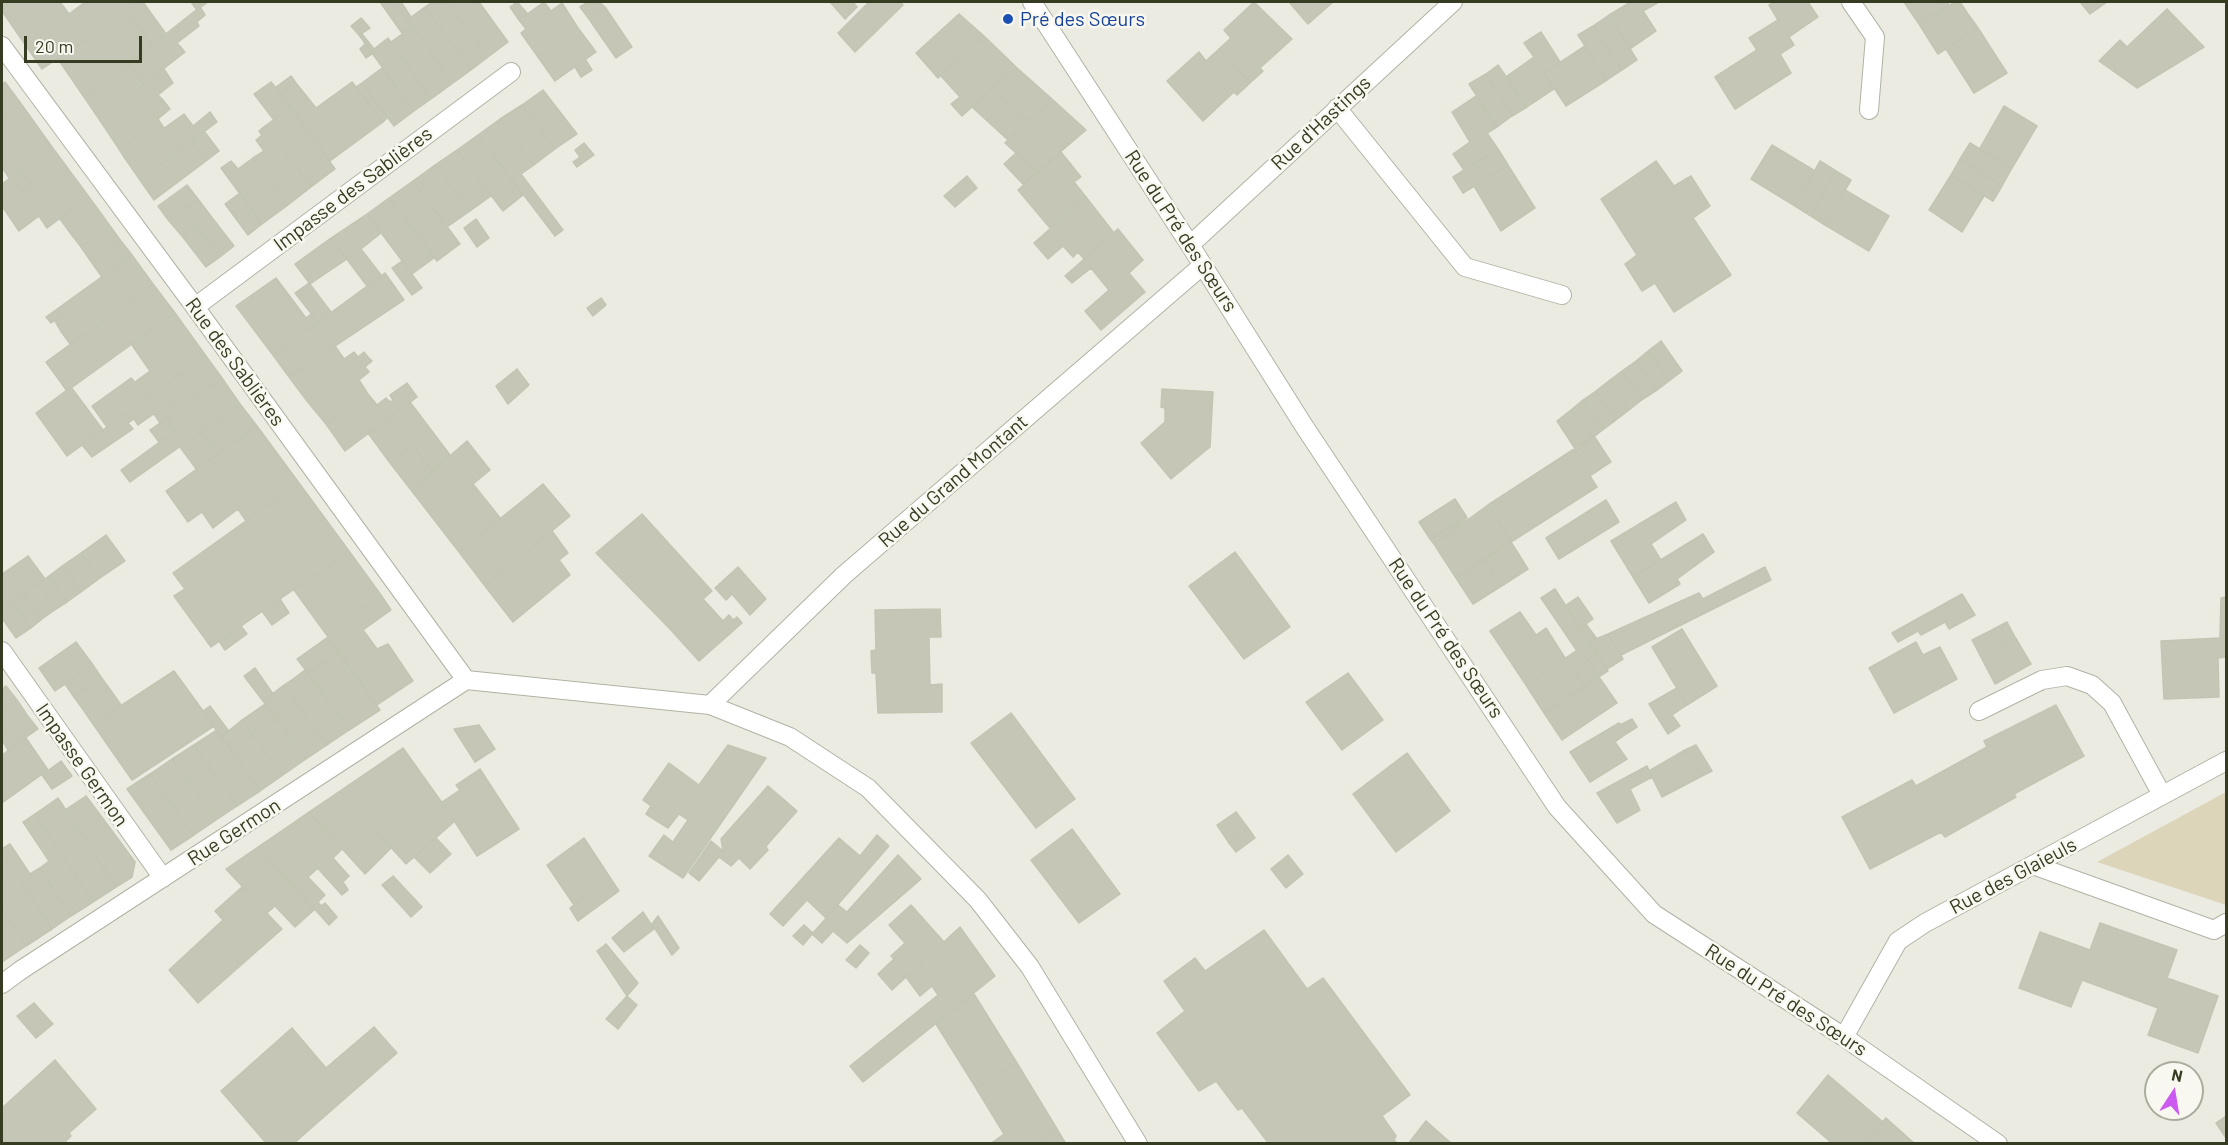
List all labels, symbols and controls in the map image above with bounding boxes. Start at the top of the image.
place label: Pré des Sœurs [1020,7,1145,31]
marker: Pré des Sœurs [1001,12,1015,26]
scale bar [27,24,146,62]
text: 20 m [35,35,73,57]
street label: Rue d'Hastings [1266,71,1376,175]
street label: Impasse des Sablières [269,122,437,256]
street label: Rue du Pré des Sœurs [1120,145,1242,317]
street label: Rue des Sablières [180,293,290,431]
street label: Rue du Grand Montant [873,410,1033,552]
street label: Rue du Pré des Sœurs [1383,553,1509,723]
street label: Impasse Germon [31,699,133,831]
street label: Rue Germon [183,793,285,871]
street label: Rue des Glaieuls [1945,832,2081,920]
street label: Rue du Pré des Sœurs [1700,939,1872,1061]
north arrow [2144,1061,2204,1121]
text: N [2170,1064,2185,1085]

